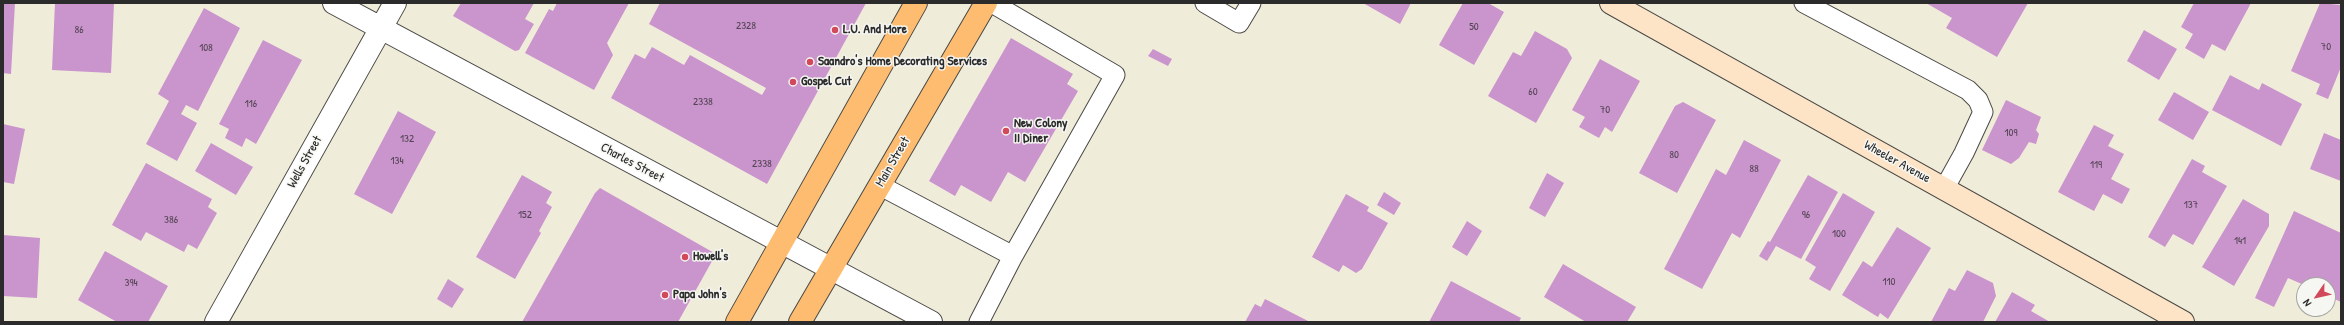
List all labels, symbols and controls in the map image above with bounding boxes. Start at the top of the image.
house number: 2328 [736,19,756,33]
house number: 50 [1469,20,1479,34]
place label: L.U. And More [843,22,907,38]
house number: 86 [74,23,84,37]
marker: L.U. And More [830,25,840,35]
house number: 70 [2321,40,2331,54]
house number: 108 [199,41,213,55]
place label: Saandro's Home Decorating Services [818,54,987,70]
marker: Saandro's Home Decorating Services [805,57,815,67]
place label: Gospel Cut [801,74,851,90]
marker: Gospel Cut [788,77,798,87]
house number: 60 [1528,85,1538,99]
house number: 2338 [693,95,713,109]
house number: 116 [245,97,257,111]
house number: 70 [1600,103,1610,117]
place label: New Colony II Diner [1014,116,1068,147]
marker: New Colony II Diner [1001,126,1011,136]
house number: 109 [2005,126,2017,140]
house number: 132 [400,132,414,146]
street label: Wells Street [284,133,326,191]
street label: Main Street [873,134,913,190]
street label: Wheeler Avenue [1861,137,1933,187]
street label: Charles Street [598,140,666,186]
house number: 80 [1669,148,1679,162]
house number: 134 [390,154,404,168]
house number: 2338 [752,157,772,171]
house number: 119 [2090,158,2102,172]
house number: 88 [1749,162,1759,176]
house number: 137 [2184,198,2198,212]
house number: 152 [518,208,532,222]
house number: 96 [1802,208,1810,222]
house number: 386 [164,213,178,227]
house number: 100 [1832,227,1846,241]
house number: 141 [2234,234,2246,248]
place label: Howell's [693,249,728,265]
marker: Howell's [680,252,690,262]
house number: 110 [1883,275,1895,289]
house number: 394 [124,276,138,290]
north arrow [2296,277,2336,317]
place label: Papa John's [673,287,727,303]
marker: Papa John's [660,290,670,300]
text: N [2299,297,2314,310]

